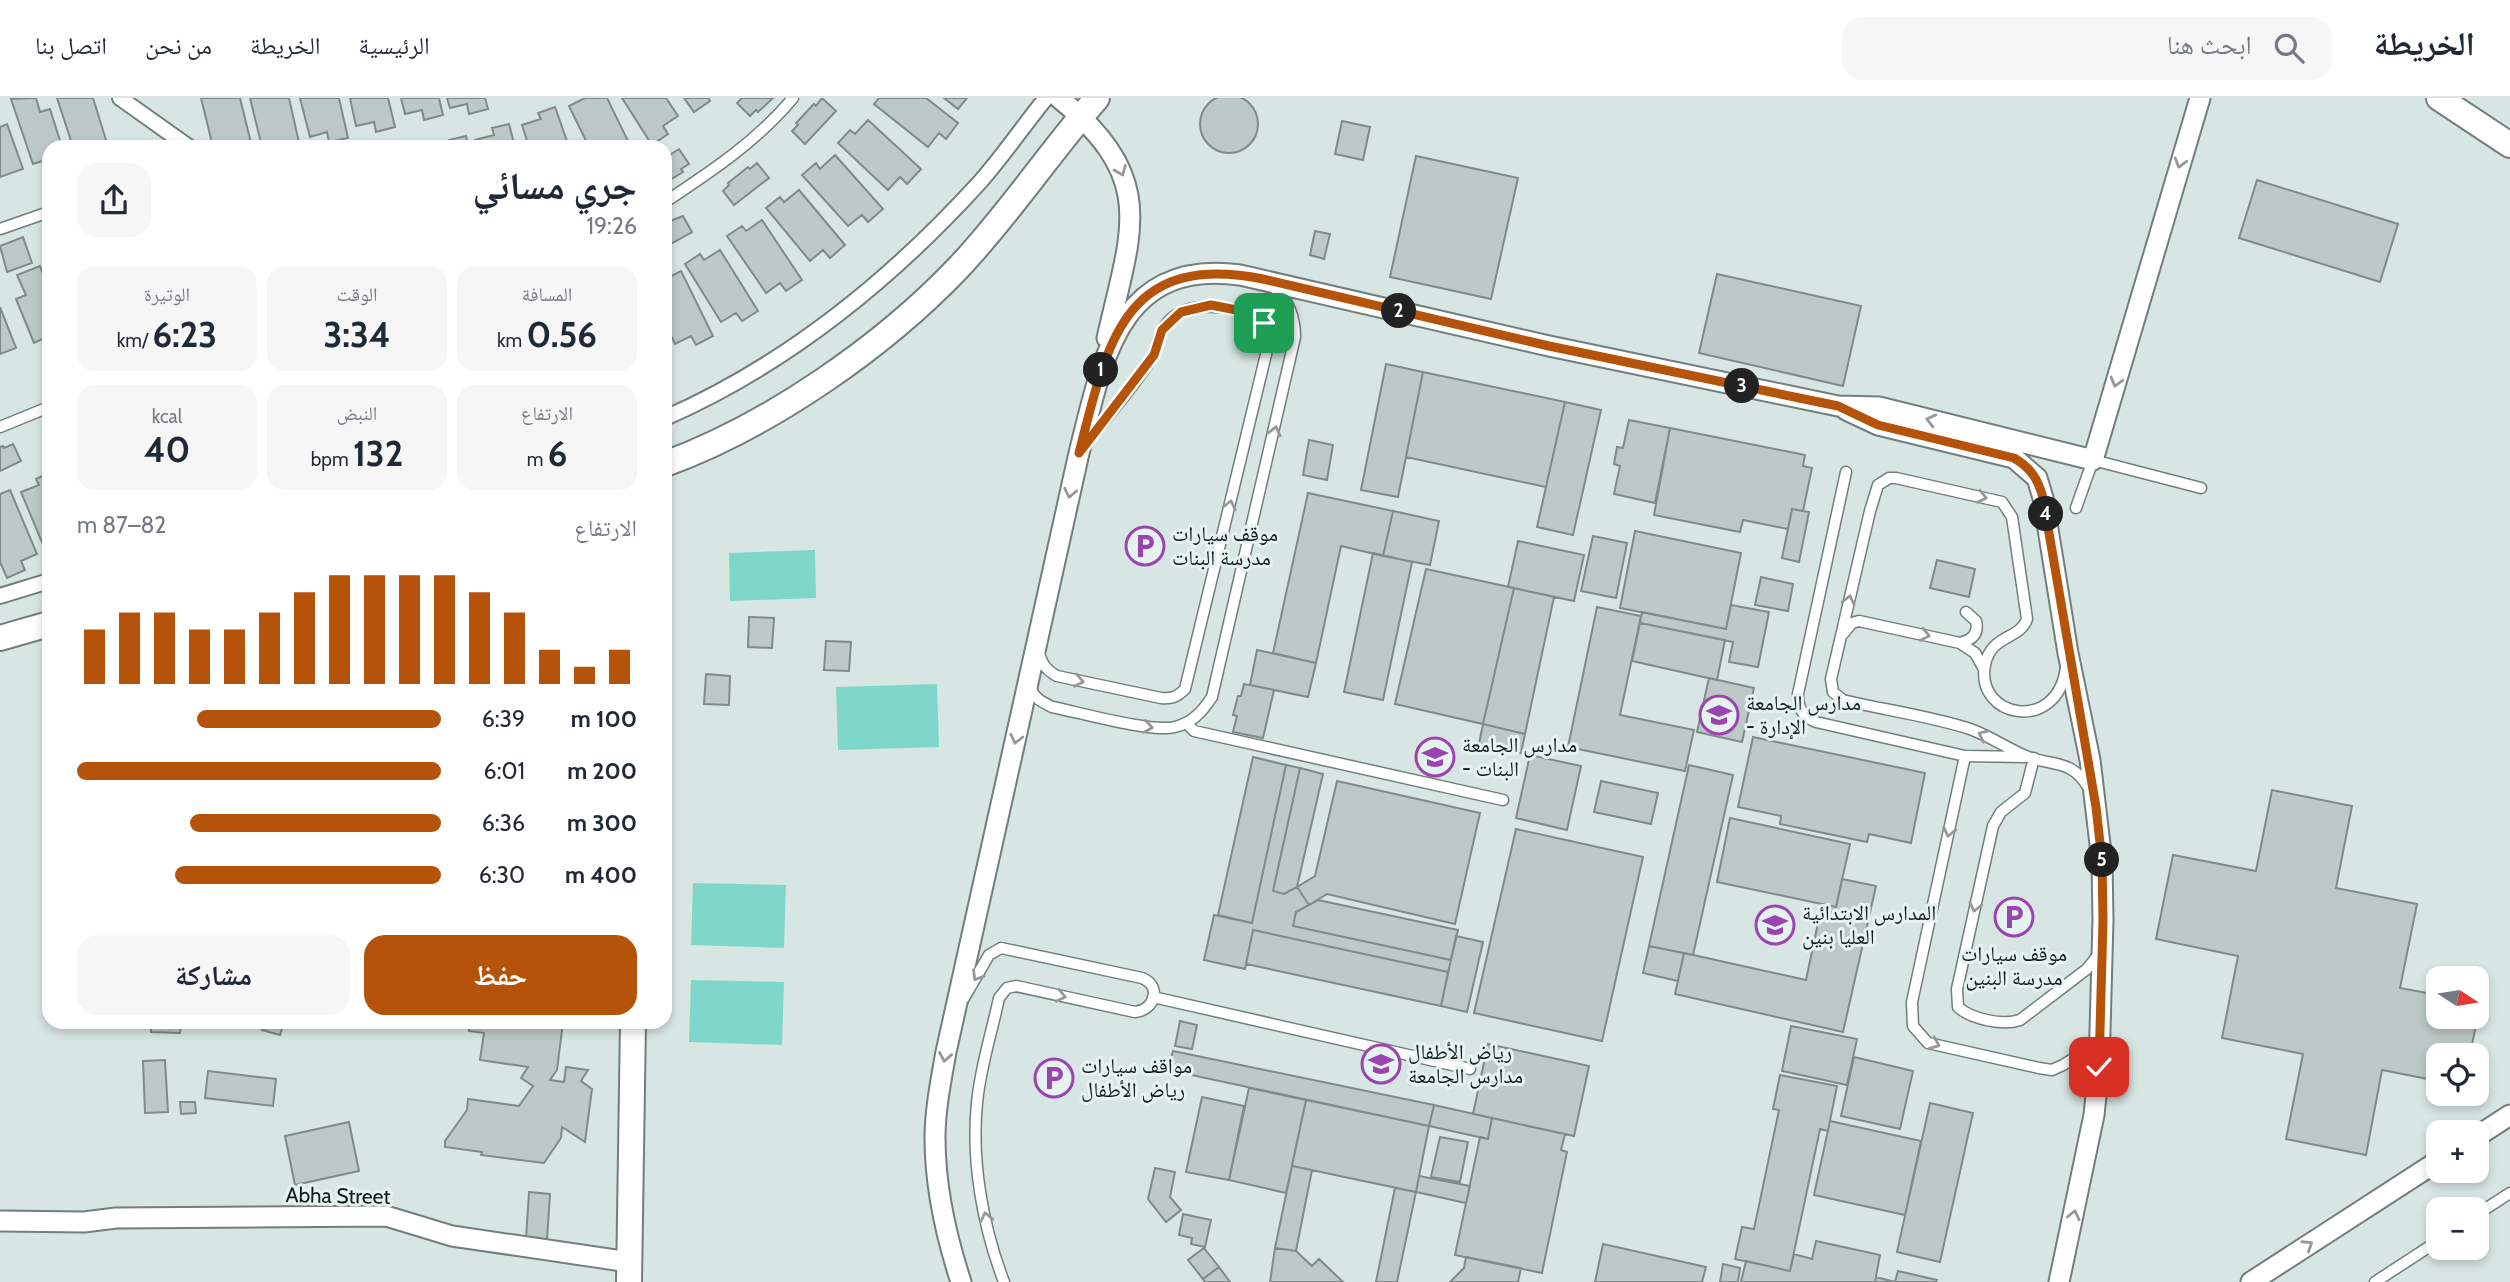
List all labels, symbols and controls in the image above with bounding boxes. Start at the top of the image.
search box [1842,17,2332,80]
text: الخريطة [2374,23,2475,63]
text: ابحث هنا [2167,29,2252,61]
icon: search [2270,29,2308,67]
text: اتصل بنا [35,31,107,60]
text: من نحن [145,31,212,60]
text: الخريطة [250,31,321,60]
text: الرئيسية [359,31,430,60]
one-way arrow [2174,157,2189,169]
text: جري مسائي [473,162,637,209]
button: share [77,163,151,237]
one-way arrow [1112,164,1126,176]
text: 19:26 [587,212,637,240]
text: الوتيرة [144,283,190,306]
text: الوقت [337,283,377,306]
text: المسافة [522,283,572,306]
pin [1234,293,1294,353]
pin: 2 [1382,294,1416,328]
text: 2 [1393,299,1404,322]
icon: arrive [1245,304,1283,342]
text: 6:23 [152,313,217,356]
text: 3:34 [323,313,391,356]
text: 0.56 [526,313,597,356]
text: /km [117,329,152,352]
text: km [497,329,526,352]
pin: 1 [1084,352,1118,388]
text: 1 [1097,358,1104,381]
pin: 3 [1724,368,1760,404]
text: 3 [1736,374,1747,397]
one-way arrow [2109,375,2124,387]
text: النبض [337,402,377,425]
text: الارتفاع [521,402,573,425]
text: kcal [152,405,182,428]
one-way arrow [1926,414,1938,428]
one-way arrow [1267,425,1281,437]
text: 40 [144,428,190,471]
text: 132 [353,432,403,475]
text: 6 [548,432,567,475]
text: bpm [311,448,353,471]
text: m [527,448,548,471]
one-way arrow [1064,487,1079,499]
one-way arrow [1976,488,1988,503]
pin: 4 [2028,496,2064,532]
one-way arrow [1222,499,1236,511]
text: 4 [2040,502,2051,525]
text: 82–87 m [77,511,166,539]
text: الارتفاع [574,514,637,542]
place label: موقف سيارات مدرسة البنات [1172,521,1278,570]
parking icon: موقف سيارات مدرسة البنات [1124,525,1166,567]
one-way arrow [1841,595,1855,607]
one-way arrow [1919,626,1931,641]
one-way arrow [1073,672,1085,687]
place label: مدارس الجامعة - الإدارة [1746,690,1861,740]
school or university icon: مدارس الجامعة - الإدارة [1698,694,1740,736]
text: 6:39 [482,705,525,733]
text: 100 m [571,705,637,733]
one-way arrow [1142,719,1154,734]
one-way arrow [1978,729,1990,743]
place label: مدارس الجامعة - البنات [1462,732,1577,781]
one-way arrow [1009,733,1024,745]
school or university icon: مدارس الجامعة - البنات [1414,736,1456,778]
text: 6:01 [484,757,525,785]
text: 200 m [567,757,637,785]
text: 6:36 [482,809,525,837]
text: 300 m [567,809,637,837]
one-way arrow [1942,826,1957,838]
pin: 5 [2084,842,2120,878]
text: 5 [2096,848,2107,871]
text: 6:30 [479,861,525,889]
text: 400 m [565,861,637,889]
parking icon: موقف سيارات مدرسة البنين [1993,896,2035,938]
place label: المدارس الابتدائية العليا بنين [1802,900,1936,950]
one-way arrow [1969,901,1983,913]
school or university icon: المدارس الابتدائية العليا بنين [1754,904,1796,946]
button: مشاركة [77,935,350,1015]
button: حفظ [364,935,637,1015]
place label: موقف سيارات مدرسة البنين [1961,941,2067,991]
north arrow [2426,966,2488,1029]
map controls [2426,966,2489,1260]
one-way arrow [972,968,985,981]
one-way arrow [1055,987,1067,1002]
one-way arrow [1928,1035,1940,1049]
pin [2069,1037,2129,1097]
place label: رياض الأطفال مدارس الجامعة [1408,1039,1523,1089]
school or university icon: رياض الأطفال مدارس الجامعة [1360,1043,1402,1085]
button: locate [2426,1043,2489,1106]
icon: check [2080,1048,2118,1086]
one-way arrow [939,1051,954,1063]
place label: مواقف سيارات رياض الأطفال [1081,1053,1192,1103]
parking icon: مواقف سيارات رياض الأطفال [1033,1057,1075,1099]
button: + [2426,1120,2489,1183]
street label: Abha Street [285,1182,391,1209]
button: − [2426,1197,2489,1260]
one-way arrow [2066,1209,2080,1221]
one-way arrow [979,1211,994,1223]
one-way arrow [2300,1241,2313,1253]

